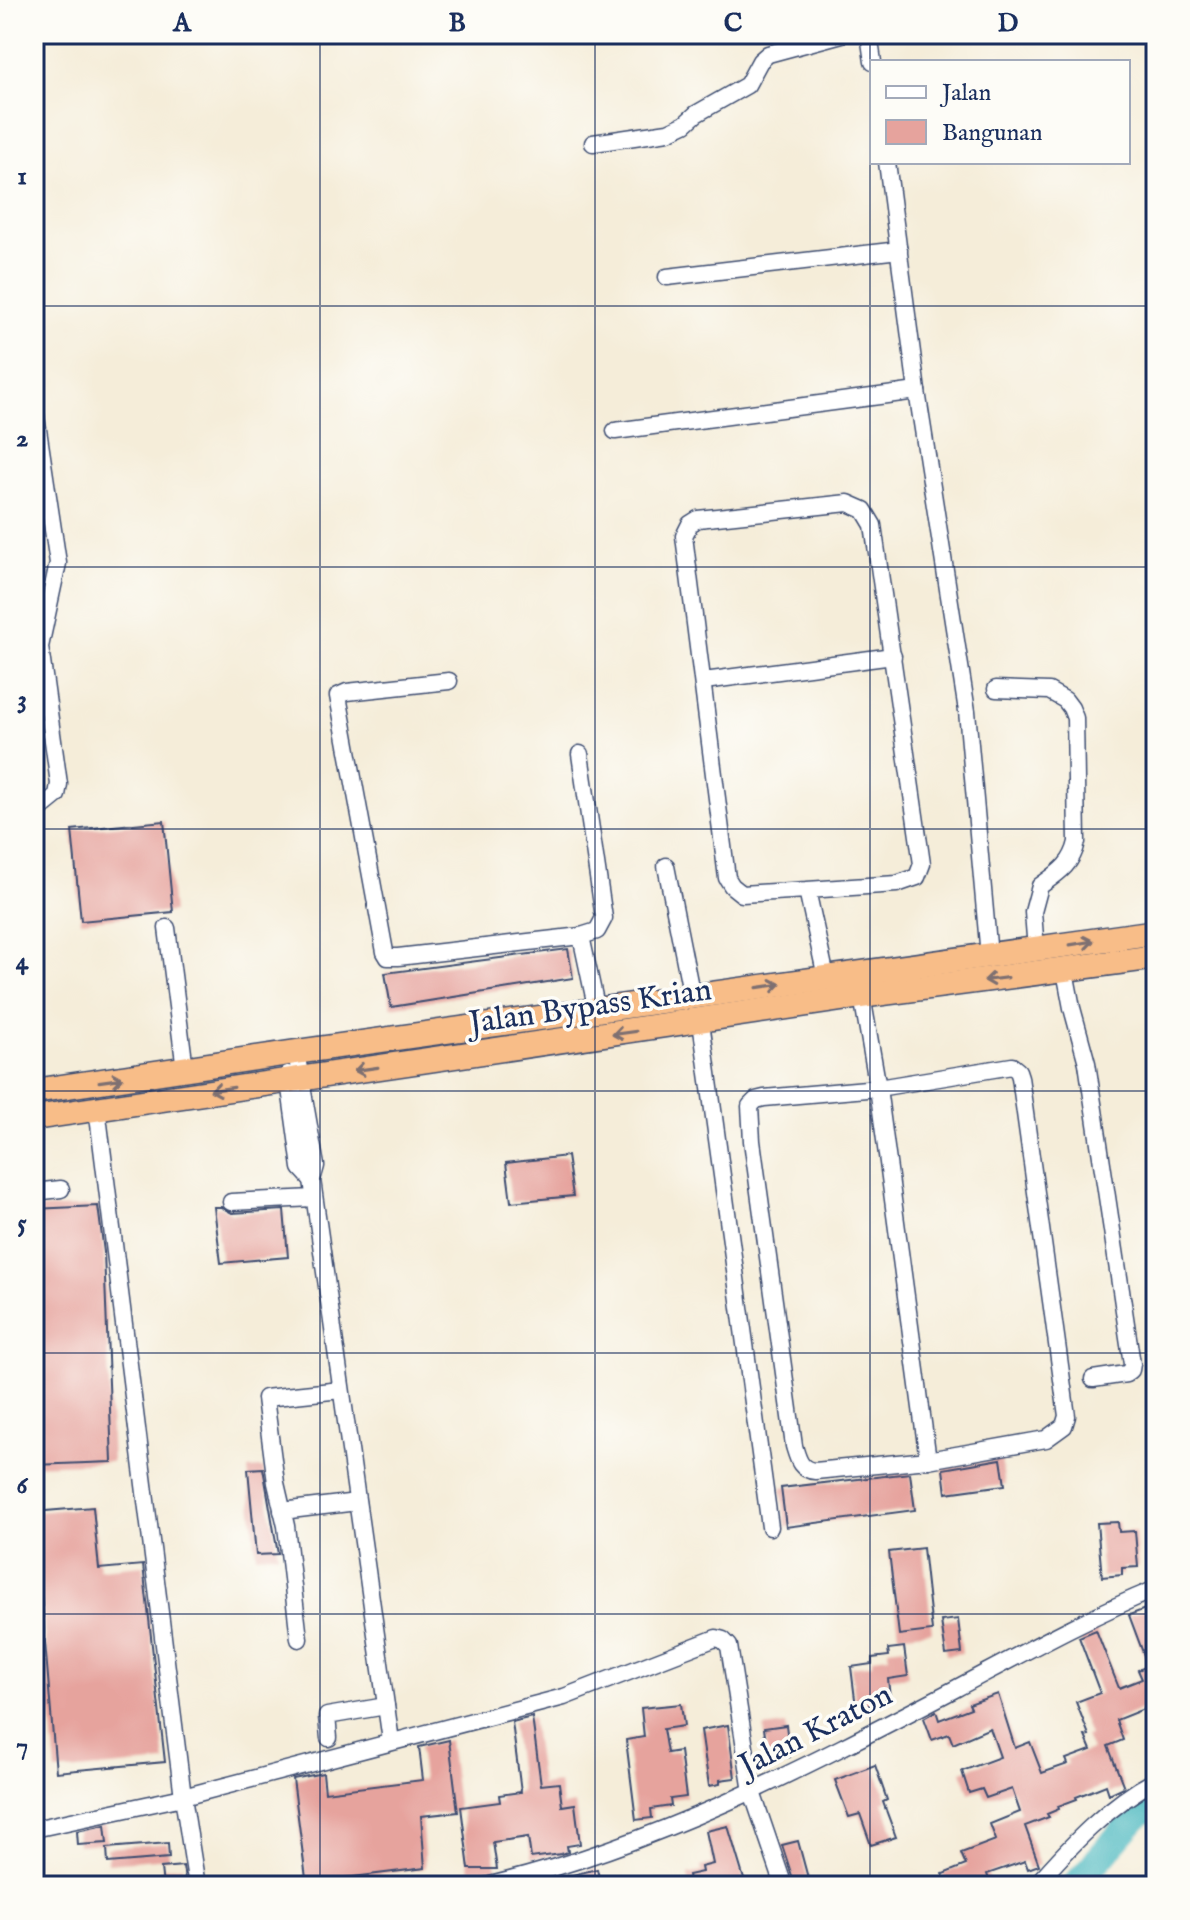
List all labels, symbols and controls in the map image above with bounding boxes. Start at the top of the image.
text: A [172,7,192,40]
text: B [448,7,466,40]
text: C [724,7,743,40]
text: D [998,7,1019,40]
legend [870,60,1130,164]
text: Jalan [939,78,991,109]
text: Bangunan [942,118,1043,149]
text: 1 [17,160,27,193]
text: 2 [16,422,28,455]
text: 3 [17,683,27,716]
one-way arrow [1069,935,1094,950]
text: 4 [16,945,30,978]
street label: Jalan Bypass Krian [463,970,714,1045]
one-way arrow [983,972,1009,987]
one-way arrow [755,978,781,993]
one-way arrow [612,1026,637,1041]
one-way arrow [354,1062,379,1077]
one-way arrow [98,1072,123,1087]
one-way arrow [210,1082,236,1097]
text: 5 [17,1207,27,1240]
text: 6 [17,1469,29,1502]
street label: Jalan Kraton [730,1675,900,1789]
text: 7 [16,1730,28,1763]

